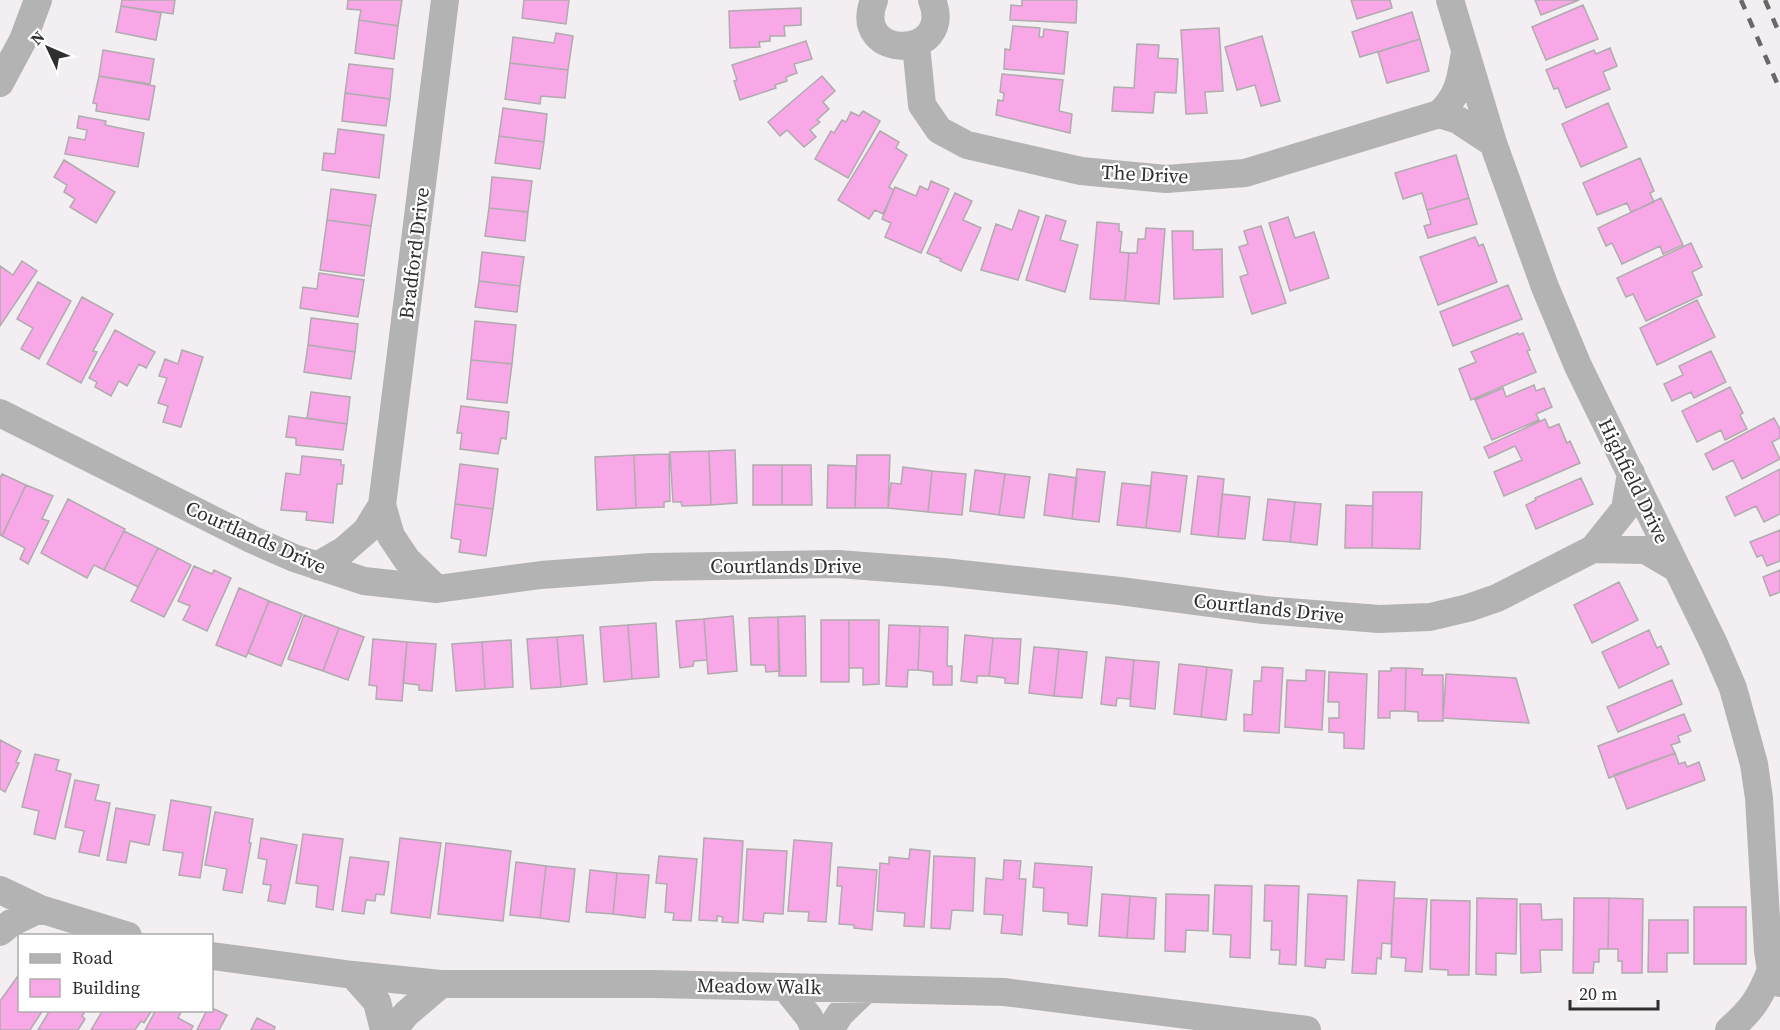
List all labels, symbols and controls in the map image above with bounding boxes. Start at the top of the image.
north arrow [18,18,78,78]
text: N [25,25,49,49]
street label: The Drive [1101,158,1189,190]
street label: Bradford Drive [392,185,436,321]
street label: Highfield Drive [1592,414,1676,548]
street label: Courtlands Drive [181,493,331,581]
street label: Courtlands Drive [710,552,862,580]
street label: Courtlands Drive [1192,586,1346,630]
legend [18,934,213,1012]
text: Road [72,945,113,970]
street label: Meadow Walk [697,971,821,1001]
scale bar [1570,973,1658,1011]
text: Building [72,975,140,1000]
text: 20 m [1579,981,1617,1006]

